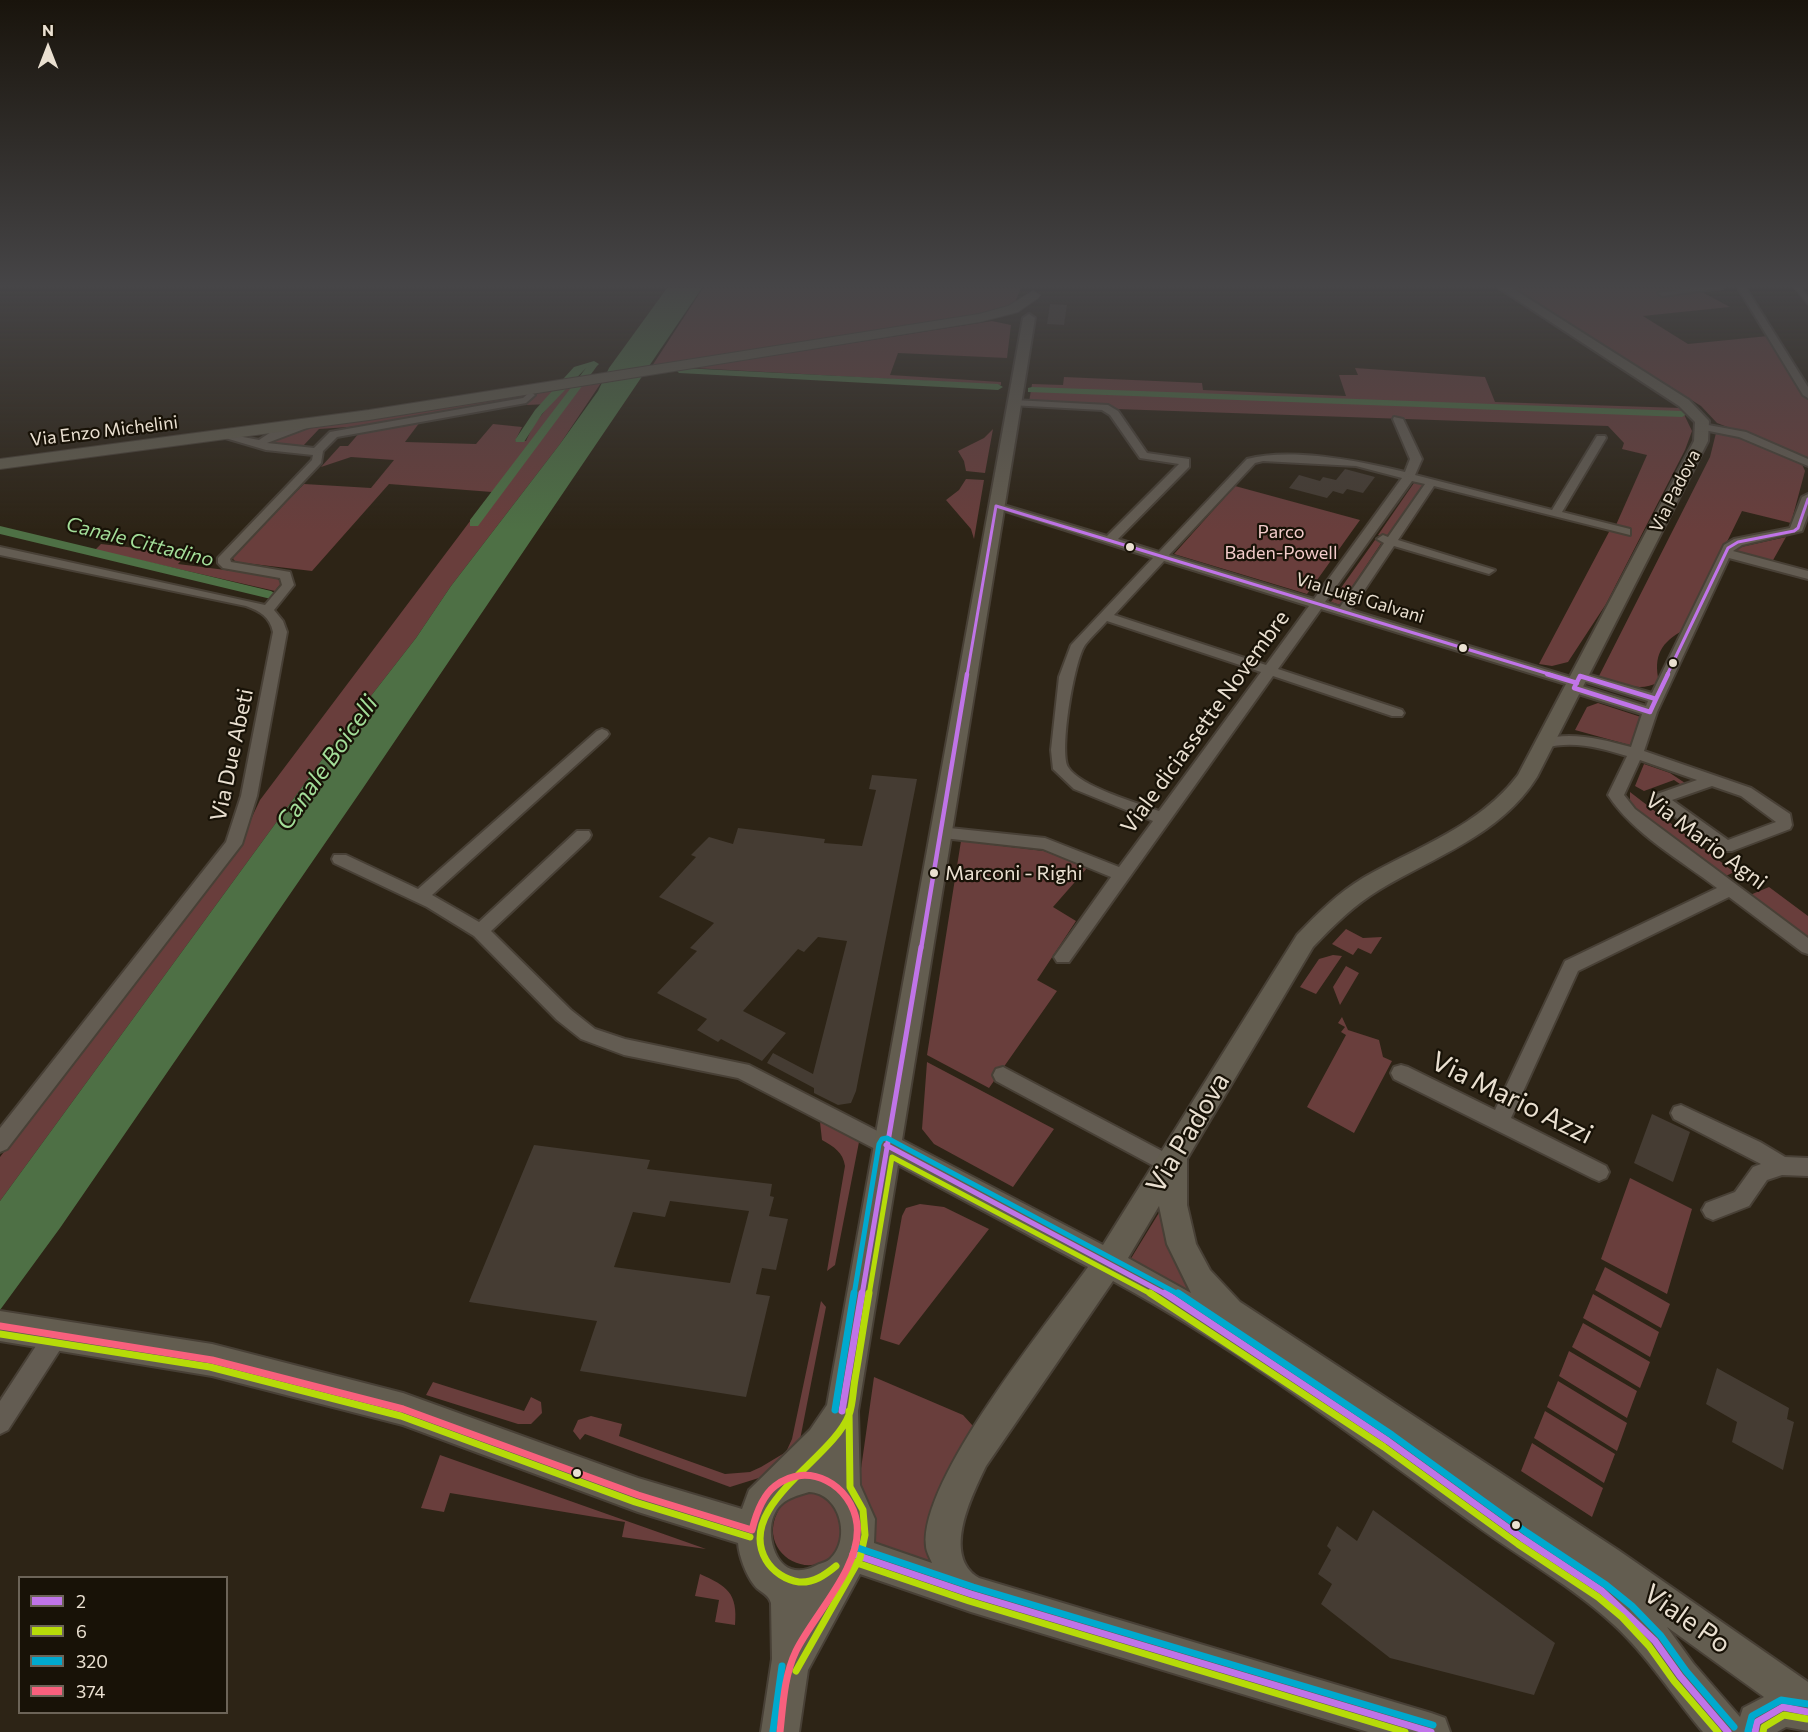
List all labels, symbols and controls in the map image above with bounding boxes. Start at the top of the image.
north arrow [18,18,78,78]
text: N [42,20,54,39]
street label: Via Enzo Michelini [29,411,179,451]
street label: Via Padova [1645,446,1705,536]
water label: Canale Cittadino [64,512,216,572]
park label: Parco Baden-Powell [1225,521,1337,564]
unlabelled marker [1124,541,1136,553]
street label: Via Luigi Galvani [1293,568,1427,628]
street label: Viale diciassette Novembre [1115,605,1295,839]
unlabelled marker [1457,642,1469,654]
unlabelled marker [1667,657,1679,669]
street label: Via Due Abeti [205,686,259,824]
water label: Canale Boicelli [270,690,384,836]
street label: Via Mario Agni [1640,787,1772,895]
place label: Marconi - Righi [945,861,1083,885]
marker: Marconi - Righi [928,867,940,879]
street label: Via Mario Azzi [1426,1045,1598,1151]
street label: Via Padova [1139,1067,1237,1199]
unlabelled marker [571,1467,583,1479]
unlabelled marker [1510,1519,1522,1531]
legend [18,1576,228,1714]
street label: Viale Po [1637,1577,1737,1661]
text: 2 [76,1590,86,1612]
text: 6 [76,1620,87,1642]
text: 320 [76,1650,108,1672]
text: 374 [76,1680,105,1702]

